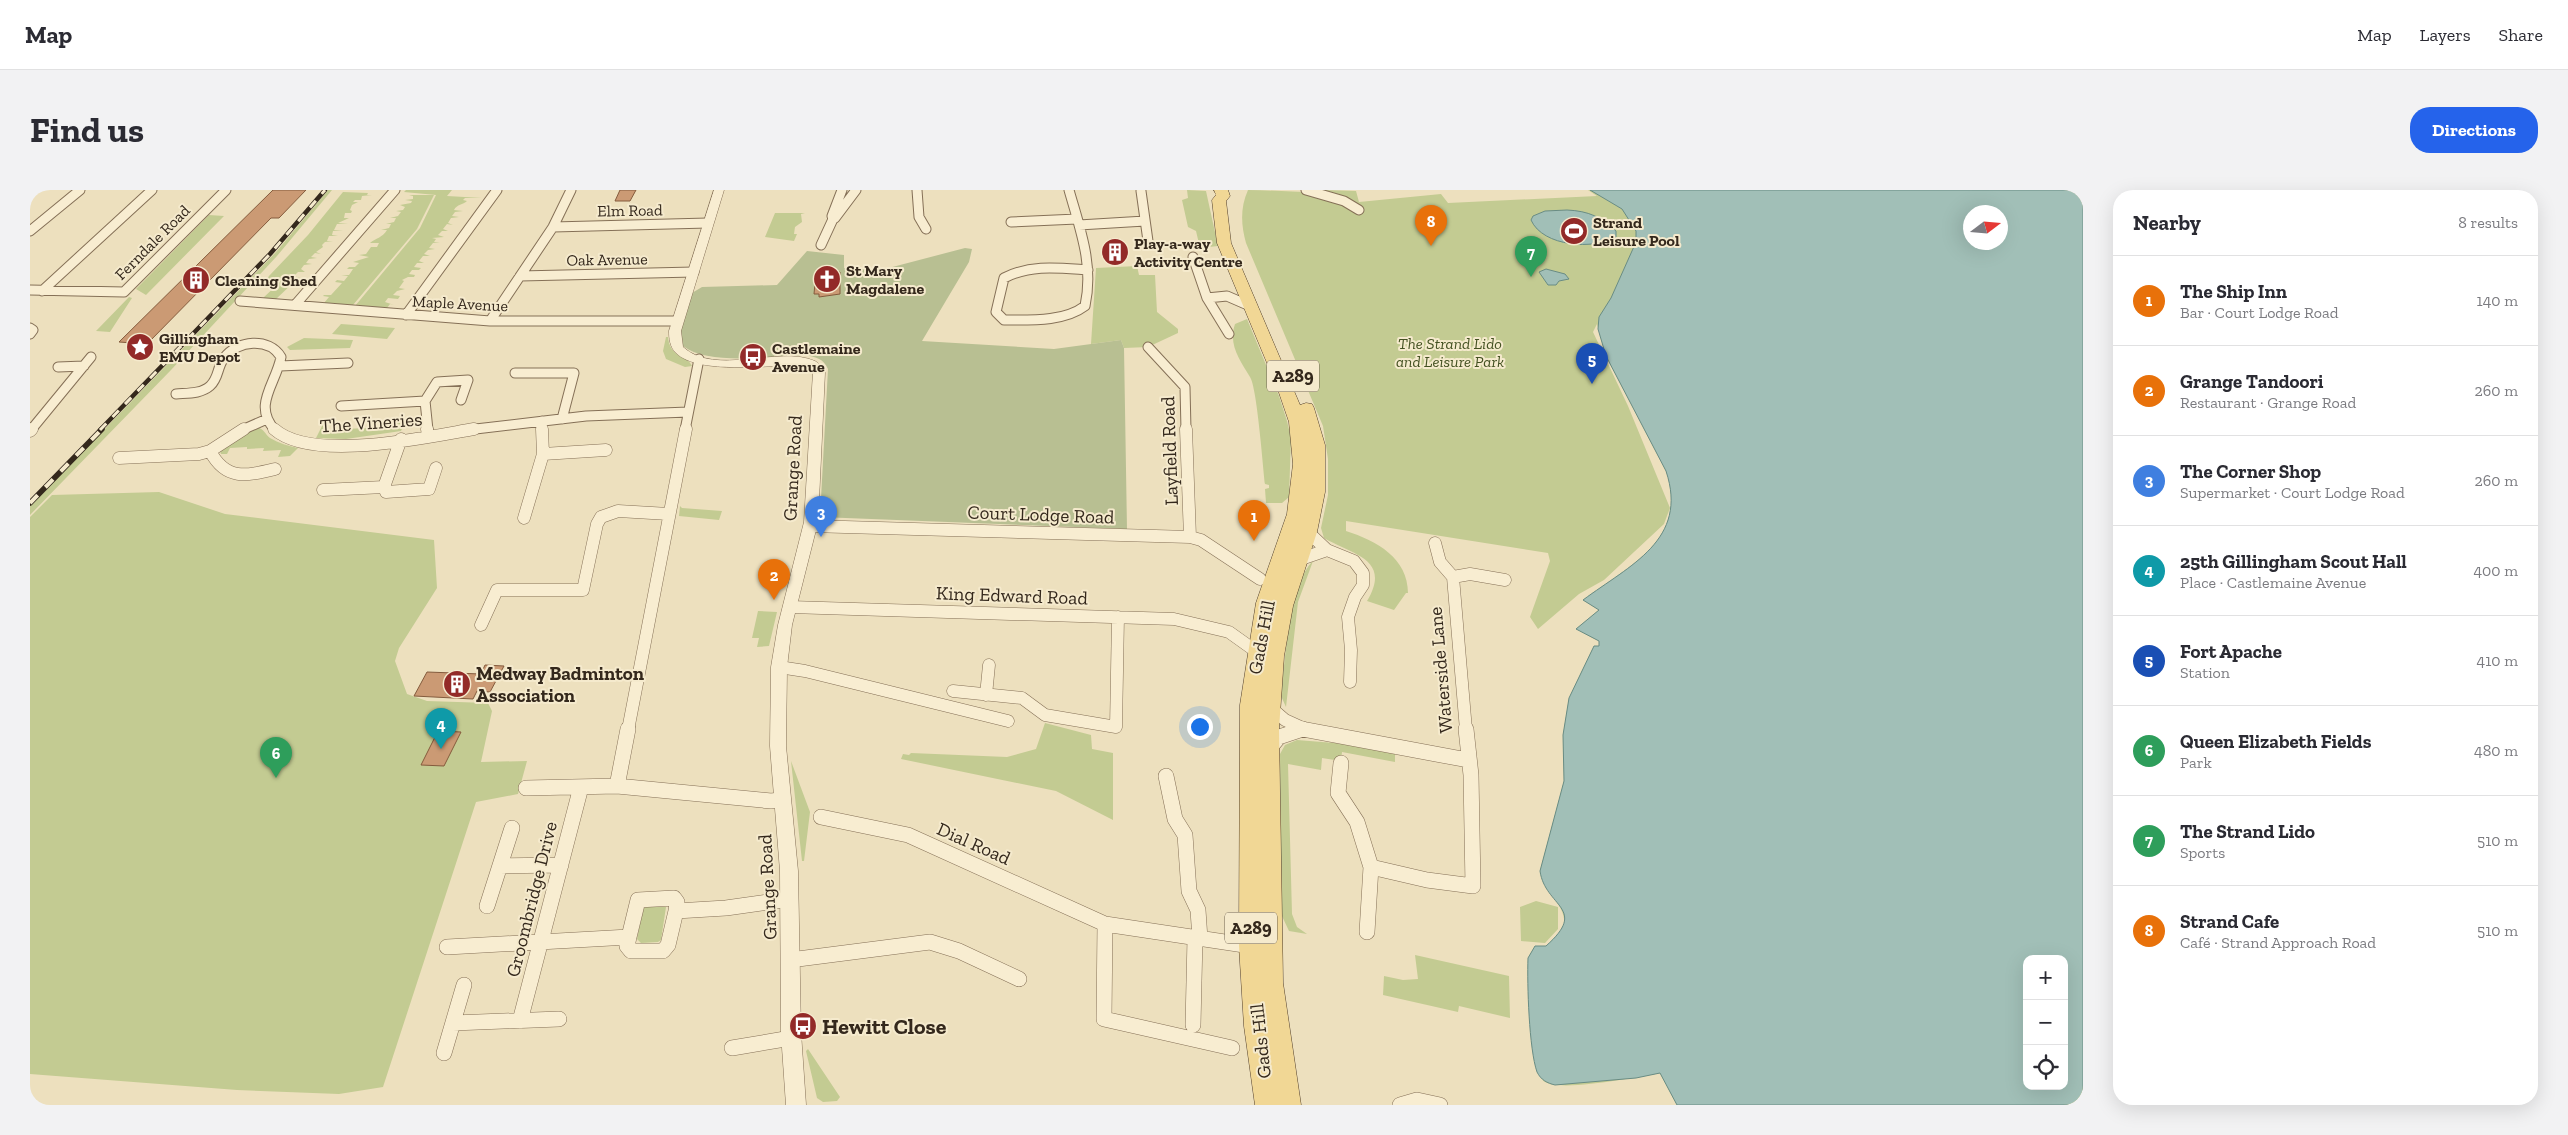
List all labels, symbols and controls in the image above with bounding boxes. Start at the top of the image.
text: Map [25,20,72,49]
text: Map [2357,24,2392,46]
text: Layers [2420,24,2471,46]
text: Share [2499,24,2543,46]
button: Directions [2410,107,2538,153]
text: Find us [30,109,144,151]
street label: Elm Road [597,200,663,221]
street label: Ferndale Road [111,201,194,284]
pin: 8 [1415,205,1447,246]
north arrow [1963,205,2008,250]
text: Nearby [2133,210,2201,235]
place label: Strand Leisure Pool [1593,213,1680,250]
text: 8 results [2458,213,2518,232]
sports icon: Strand Leisure Pool [1559,216,1589,246]
place label: Play-a-way Activity Centre [1134,234,1243,271]
pin: 7 [1515,236,1547,277]
building icon: Play-a-way Activity Centre [1100,237,1130,267]
street label: Oak Avenue [566,249,648,270]
place label: St Mary Magdalene [846,261,924,298]
church icon: St Mary Magdalene [812,264,842,294]
building icon: Cleaning Shed [181,265,211,295]
place label: Cleaning Shed [215,271,317,290]
text: The Ship Inn [2180,280,2287,303]
street label: Maple Avenue [411,291,508,316]
text: 1 [2146,291,2152,310]
text: 140 m [2477,291,2518,310]
text: Bar · Court Lodge Road [2180,303,2338,322]
place label: Gillingham EMU Depot [159,329,241,366]
place icon: Gillingham EMU Depot [125,332,155,362]
park label: The Strand Lido and Leisure Park [1396,334,1504,371]
place label: Castlemaine Avenue [772,339,861,376]
bus stop icon: Castlemaine Avenue [738,342,768,372]
pin: 5 [1576,343,1608,384]
road number: A289 [1267,360,1319,392]
text: Grange Tandoori [2180,370,2324,393]
text: 2 [2145,381,2153,400]
text: 260 m [2475,381,2518,400]
text: Restaurant · Grange Road [2180,393,2356,412]
street label: Layfield Road [1156,395,1183,506]
street label: The Vineries [319,407,423,438]
street label: Grange Road [778,414,807,521]
text: The Corner Shop [2180,460,2321,483]
text: 3 [2145,471,2153,490]
text: 260 m [2475,471,2518,490]
text: Supermarket · Court Lodge Road [2180,483,2405,502]
pin: 3 [805,496,837,537]
street label: Court Lodge Road [967,500,1115,529]
pin: 1 [1238,500,1270,541]
text: 25th Gillingham Scout Hall [2180,550,2407,573]
pin: 2 [758,559,790,600]
text: 4 [2144,561,2154,580]
text: 400 m [2474,561,2518,580]
text: Place · Castlemaine Avenue [2180,573,2366,592]
street label: King Edward Road [936,581,1089,610]
street label: Gads Hill [1243,598,1280,676]
street label: Waterside Lane [1424,606,1457,734]
text: Fort Apache [2180,640,2282,663]
text: 5 [2145,651,2153,670]
text: 410 m [2477,651,2518,670]
place label: Medway Badminton Association [476,662,645,707]
text: Station [2180,663,2230,682]
building icon: Medway Badminton Association [442,669,472,699]
pin: 4 [425,708,457,749]
your location [1187,714,1213,740]
text: Queen Elizabeth Fields [2180,730,2371,753]
pin: 6 [260,737,292,778]
text: 6 [2145,741,2153,760]
text: 480 m [2474,741,2518,760]
text: Park [2180,753,2212,772]
street label: Dial Road [933,817,1015,870]
street label: Groombridge Drive [501,819,562,979]
text: The Strand Lido [2180,820,2315,843]
text: 7 [2145,831,2153,850]
text: 510 m [2477,831,2518,850]
street label: Grange Road [753,833,782,940]
text: Sports [2180,843,2225,862]
text: Strand Cafe [2180,910,2279,933]
road number: A289 [1225,912,1277,944]
text: 8 [2145,921,2153,940]
text: 510 m [2477,921,2518,940]
text: Café · Strand Approach Road [2180,933,2376,952]
map controls [2023,955,2068,1090]
button: + [2023,955,2068,1000]
button: − [2023,1000,2068,1045]
street label: Gads Hill [1245,1002,1276,1080]
bus stop icon: Hewitt Close [788,1011,818,1041]
place label: Hewitt Close [822,1013,947,1040]
button: locate [2023,1045,2068,1090]

